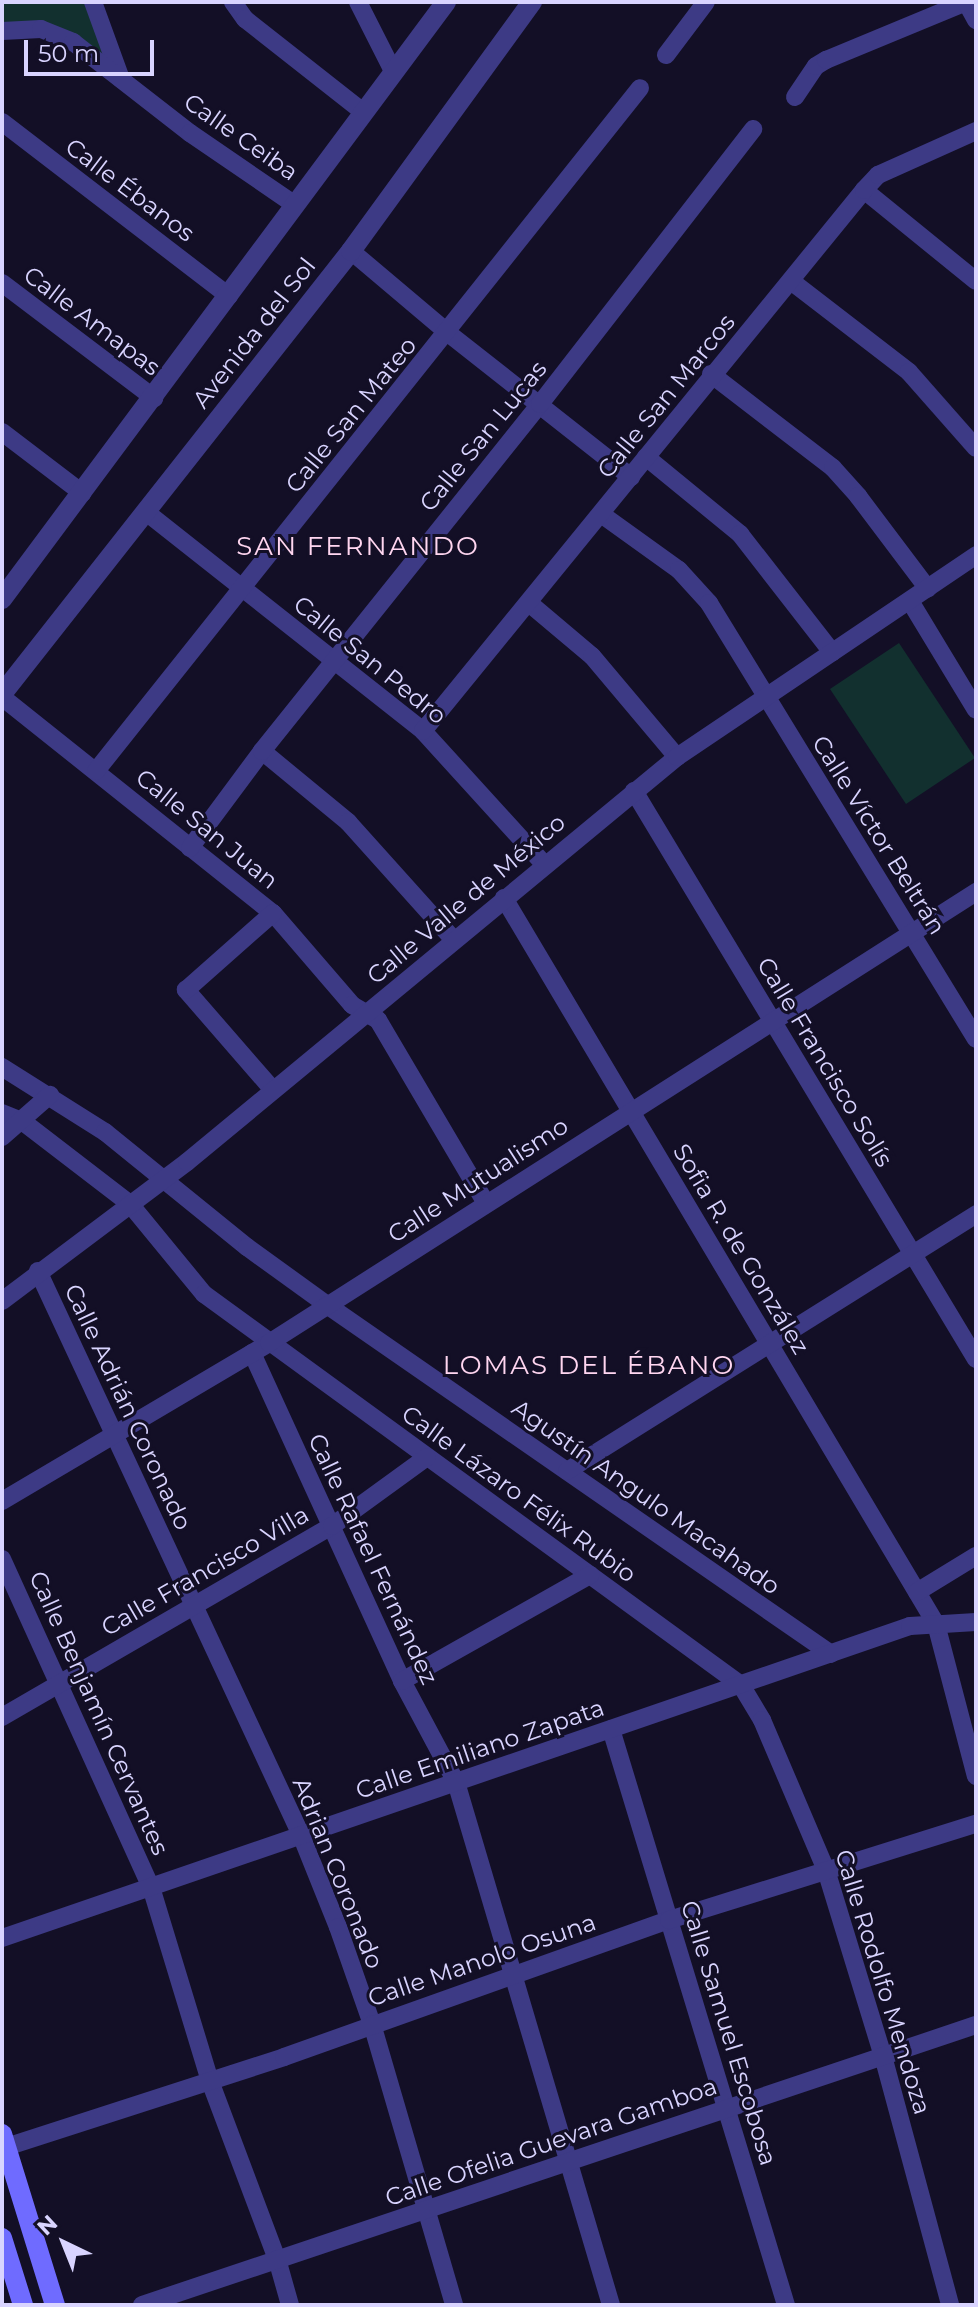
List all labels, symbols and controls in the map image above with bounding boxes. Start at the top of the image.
scale bar [28,24,158,74]
text: 50 m [38,39,99,68]
street label: Calle Ceiba [178,87,304,187]
street label: Calle Ébanos [60,132,200,248]
street label: Avenida del Sol [186,252,322,414]
street label: Calle Amapas [18,260,166,382]
street label: Calle San Marcos [591,308,741,484]
street label: Calle San Mateo [279,331,423,499]
street label: Calle San Lucas [413,355,553,517]
district label: SAN FERNANDO [236,531,480,563]
street label: Calle San Pedro [288,590,452,730]
street label: Calle Víctor Beltrán [806,730,952,940]
street label: Calle San Juan [130,763,284,895]
street label: Calle Valle de México [361,808,571,990]
street label: Calle Francisco Solís [751,952,899,1172]
street label: Calle Mutualismo [383,1111,573,1249]
street label: Sofia R. de González [667,1139,815,1359]
street label: Calle Adrián Coronado [58,1279,198,1535]
district label: LOMAS DEL ÉBANO [443,1350,735,1382]
street label: Agustín Angulo Macahado [507,1393,785,1601]
street label: Calle Lázaro Félix Rubio [396,1399,642,1589]
street label: Calle Rafael Fernández [302,1429,444,1689]
street label: Calle Francisco Villa [96,1500,314,1642]
street label: Calle Benjamín Cervantes [23,1566,175,1860]
street label: Calle Emiliano Zapata [352,1693,608,1805]
street label: Adrian Coronado [287,1773,389,1973]
street label: Calle Rodolfo Mendoza [829,1846,937,2118]
street label: Calle Samuel Escobosa [675,1897,783,2169]
street label: Calle Manolo Osuna [364,1907,600,2013]
street label: Calle Ofelia Guevara Gamboa [381,2072,721,2212]
north arrow [24,2203,104,2283]
text: N [32,2209,63,2241]

